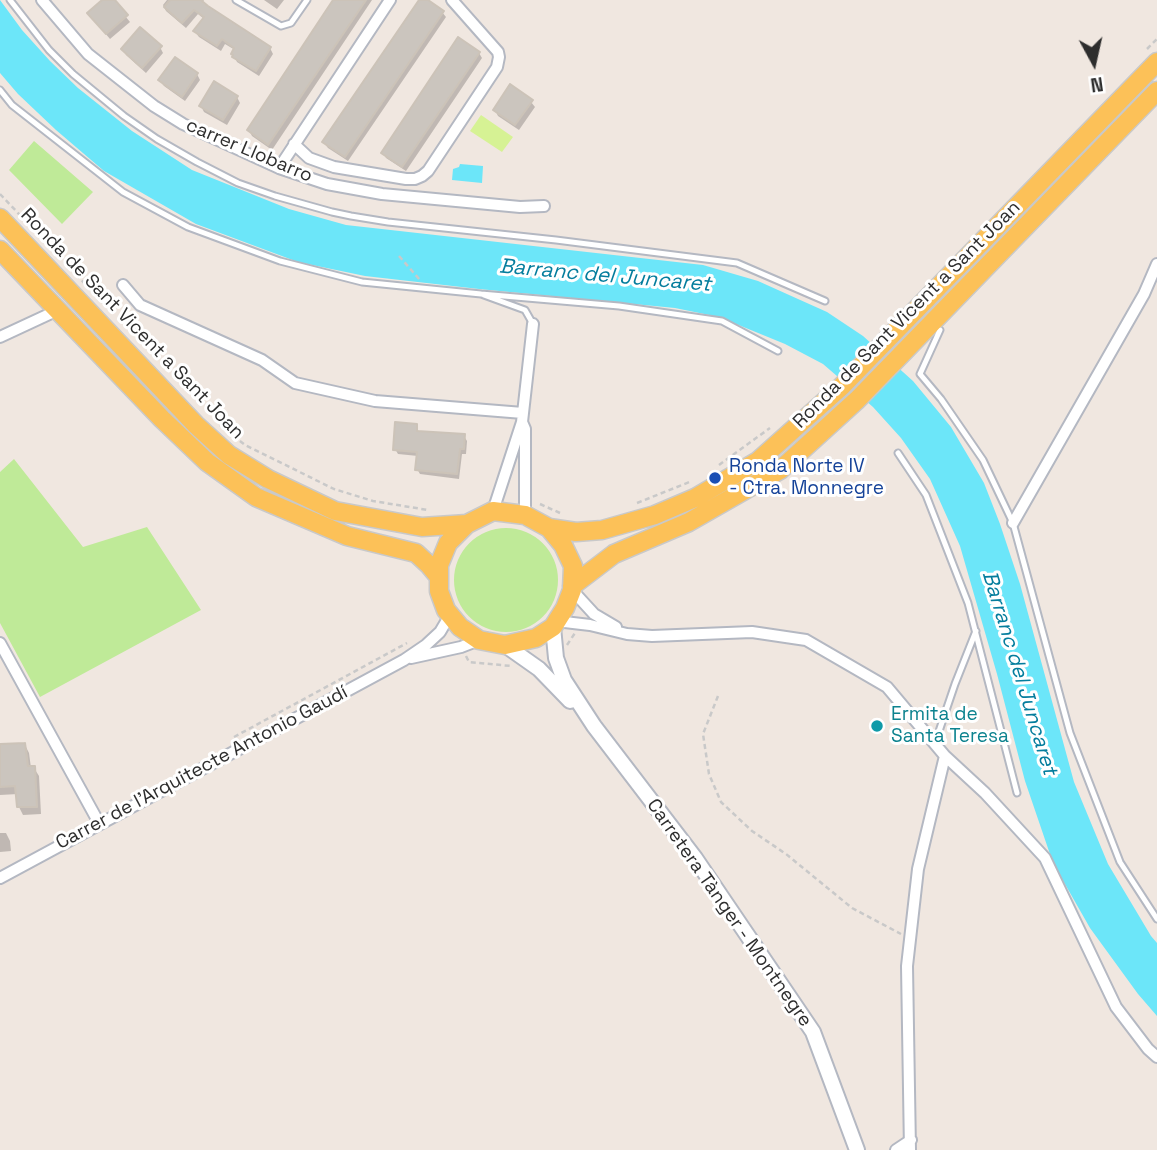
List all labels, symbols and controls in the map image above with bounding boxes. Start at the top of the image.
north arrow [1059,28,1129,98]
text: N [1089,71,1105,98]
street label: carrer Llobarro [182,114,316,188]
street label: Ronda de Sant Vicent a Sant Joan [789,197,1025,433]
street label: Ronda de Sant Vicent a Sant Joan [15,204,249,444]
water label: Barranc del Juncaret [498,254,712,298]
place label: Ronda Norte IV - Ctra. Monnegre [729,456,884,500]
marker: Ronda Norte IV - Ctra. Monnegre [707,470,723,486]
water label: Barranc del Juncaret [976,568,1062,778]
street label: Carrer de l'Arquitecte Antonio Gaudí [52,681,352,855]
place label: Ermita de Santa Teresa [891,704,1009,748]
marker: Ermita de Santa Teresa [869,718,885,734]
street label: Carretera Tànger - Montnegre [641,795,817,1031]

